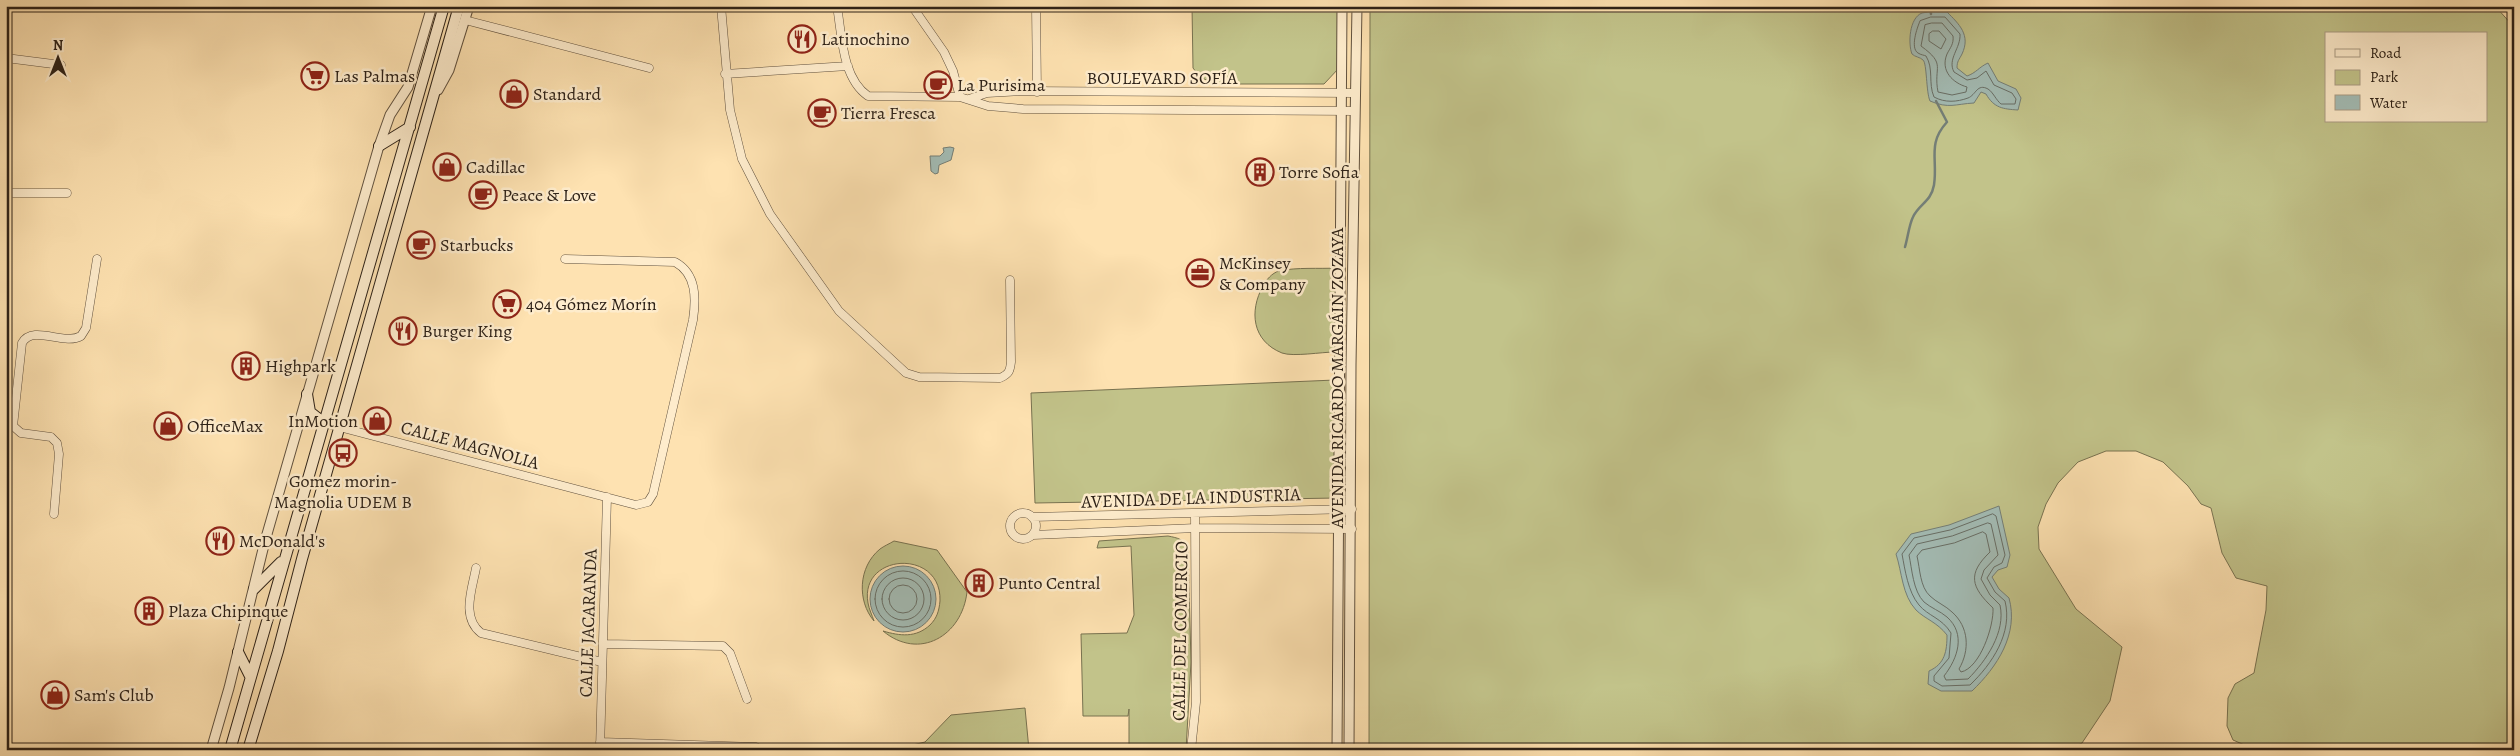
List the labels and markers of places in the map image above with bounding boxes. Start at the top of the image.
restaurant icon: Latinochino [787,24,817,54]
place label: Latinochino [821,27,910,51]
supermarket icon: Las Palmas [300,61,330,91]
place label: Las Palmas [334,64,415,88]
cafe icon: La Purisima [923,70,953,100]
place label: La Purisima [957,73,1046,97]
shop icon: Standard [499,79,529,109]
place label: Standard [533,82,601,106]
cafe icon: Tierra Fresca [807,98,837,128]
place label: Tierra Fresca [841,101,936,125]
shop icon: Cadillac [432,152,462,182]
place label: Cadillac [466,155,525,179]
building icon: Torre Sofia [1245,157,1275,187]
place label: Torre Sofia [1279,160,1360,184]
cafe icon: Peace & Love [468,180,498,210]
place label: Peace & Love [502,183,596,207]
cafe icon: Starbucks [406,230,436,260]
place label: Starbucks [440,233,513,257]
place label: McKinsey & Company [1219,251,1306,296]
office icon: McKinsey & Company [1185,258,1215,288]
supermarket icon: 404 Gómez Morín [492,289,522,319]
place label: 404 Gómez Morín [526,292,657,316]
restaurant icon: Burger King [388,316,418,346]
place label: Burger King [422,319,512,343]
building icon: Highpark [231,351,261,381]
place label: Highpark [265,354,336,378]
shop icon: InMotion [362,406,392,436]
place label: InMotion [288,409,358,433]
shop icon: OfficeMax [153,411,183,441]
place label: OfficeMax [187,414,263,438]
bus stop icon: Gomez morin- Magnolia UDEM B [328,438,358,468]
place label: Gomez morin- Magnolia UDEM B [274,469,412,514]
restaurant icon: McDonald's [205,526,235,556]
place label: McDonald's [239,529,325,553]
building icon: Punto Central [964,568,994,598]
place label: Punto Central [998,571,1101,595]
building icon: Plaza Chipinque [134,596,164,626]
place label: Plaza Chipinque [168,599,288,623]
shop icon: Sam's Club [40,680,70,710]
place label: Sam's Club [74,683,154,707]

